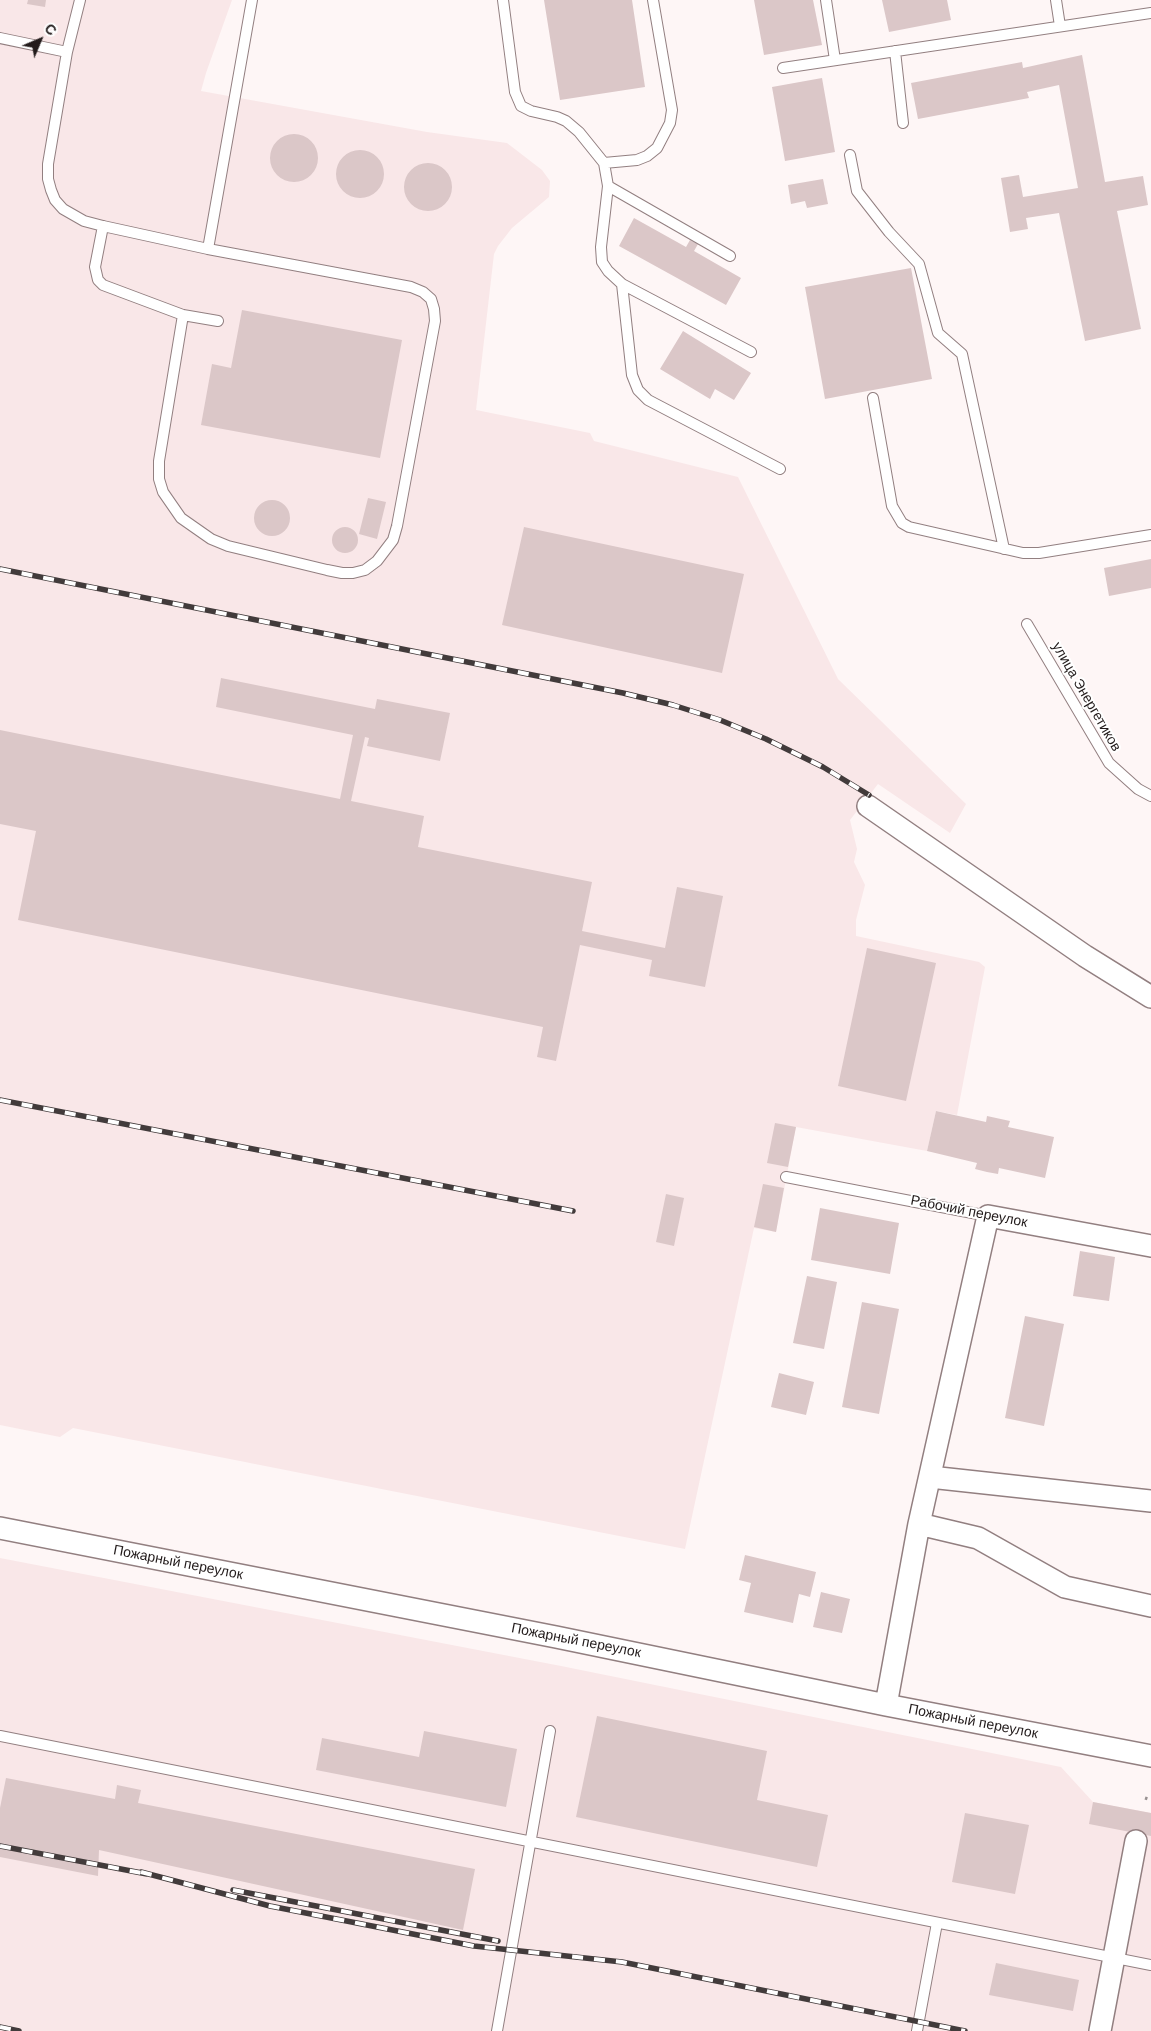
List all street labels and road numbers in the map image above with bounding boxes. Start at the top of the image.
street label: улица Энергетиков [1048,639,1124,755]
street label: Рабочий переулок [909,1192,1029,1232]
street label: Пожарный переулок [112,1542,244,1584]
street label: Пожарный переулок [510,1620,642,1662]
street label: Пожарный переулок [907,1701,1039,1743]

